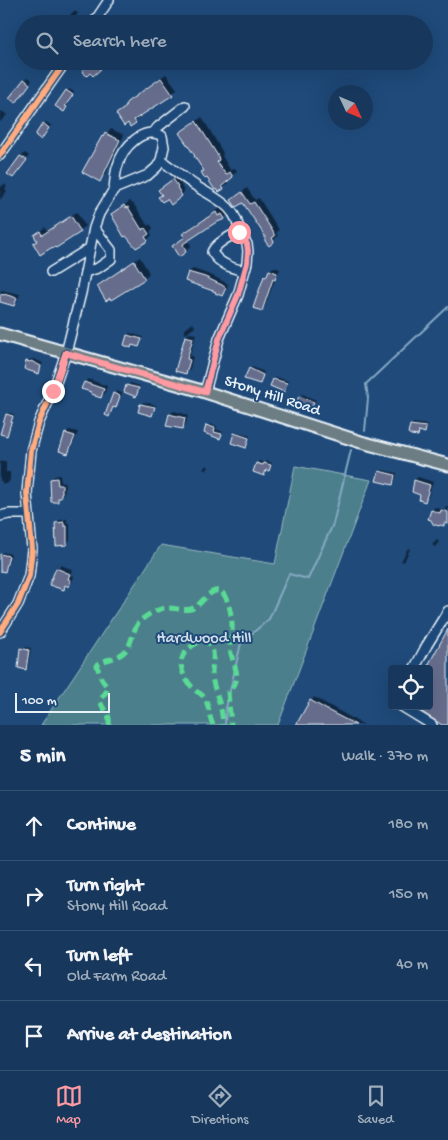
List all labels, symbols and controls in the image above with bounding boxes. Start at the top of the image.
search box [15,15,433,70]
icon: search [33,29,61,57]
text: Search here [73,31,167,54]
north arrow [328,85,373,130]
route start [228,221,251,244]
street label: Stony Hill Road [222,373,324,422]
route end [42,380,65,403]
park label: Hardwood Hill [157,630,251,649]
map controls [388,665,433,710]
button: locate [388,665,433,710]
scale bar [15,690,110,713]
text: 100 m [22,693,57,710]
text: 5 min [20,745,65,770]
text: Walk · 370 m [341,748,428,767]
icon: ahead [20,812,48,840]
text: Continue [67,814,136,837]
text: 180 m [389,816,428,835]
text: Turn right [67,875,143,898]
icon: right [20,882,48,910]
text: 150 m [389,886,428,905]
text: Stony Hill Road [67,898,167,917]
text: Turn left [67,945,131,968]
icon: left [20,952,48,980]
text: 40 m [396,956,428,975]
text: Old Farm Road [67,968,166,987]
icon: arrive [20,1022,48,1050]
text: Arrive at destination [67,1024,231,1047]
tab: Map [55,1082,83,1129]
tab: Directions [192,1082,249,1129]
tab: Saved [358,1082,393,1129]

